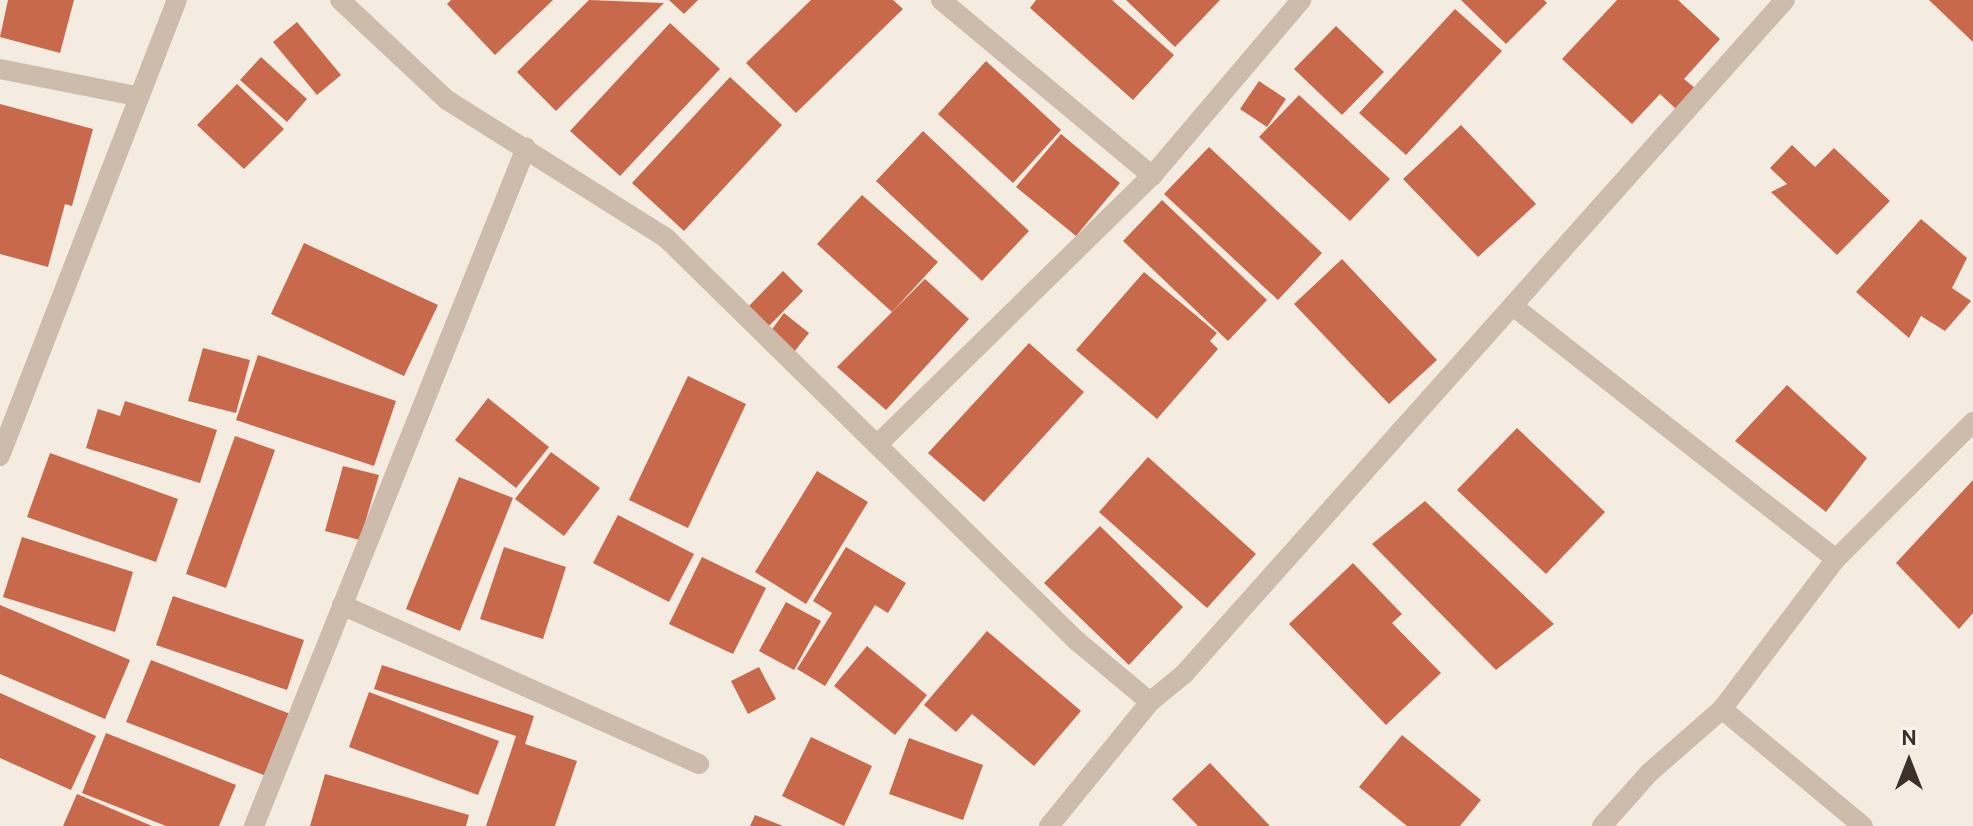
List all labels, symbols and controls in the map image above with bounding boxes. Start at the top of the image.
north arrow [1869,722,1949,802]
text: N [1901,724,1917,751]

